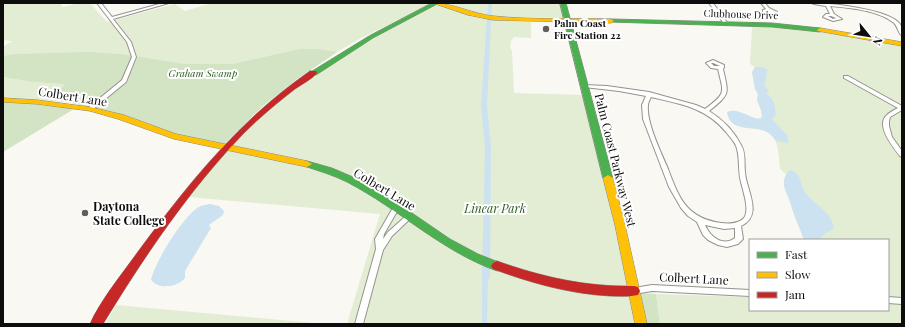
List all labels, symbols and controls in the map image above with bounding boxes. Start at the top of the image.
street label: Clubhouse Drive [703,6,779,22]
place label: Palm Coast Fire Station 22 [554,16,621,42]
north arrow [849,16,889,56]
marker: Palm Coast Fire Station 22 [541,24,551,34]
text: N [870,34,887,48]
park label: Graham Swamp [169,66,238,80]
street label: Colbert Lane [37,83,109,109]
street label: Palm Coast Parkway West [592,92,641,229]
street label: Colbert Lane [351,164,419,214]
place label: Daytona State College [93,198,165,228]
park label: Linear Park [463,200,526,216]
marker: Daytona State College [80,208,90,218]
legend [749,239,889,311]
text: Fast [785,246,808,262]
text: Slow [785,266,811,282]
street label: Colbert Lane [659,268,729,288]
text: Jam [784,286,806,302]

